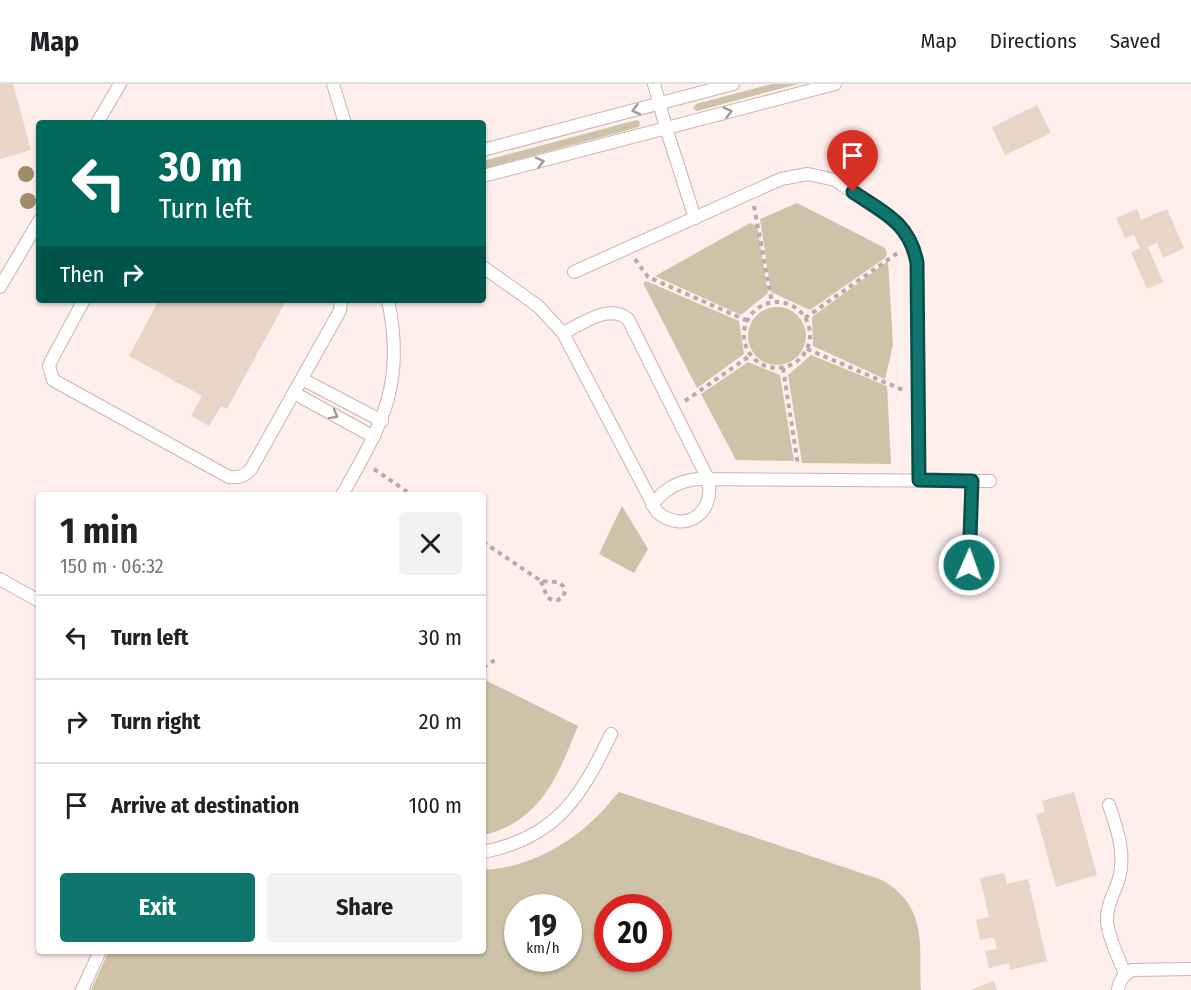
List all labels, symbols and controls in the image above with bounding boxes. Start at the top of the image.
text: Map [30,25,79,58]
text: Map [920,28,957,54]
text: Directions [990,28,1077,54]
text: Saved [1110,28,1161,54]
one-way arrow [631,103,642,115]
one-way arrow [722,107,733,119]
pin [827,130,878,192]
icon: arrive [836,139,869,172]
text: 30 m [159,142,243,192]
icon: left [60,144,138,222]
one-way arrow [534,156,544,169]
text: Turn left [159,193,252,225]
icon: right [116,258,149,291]
text: Then [60,261,104,288]
one-way arrow [328,408,339,419]
text: 1 min [60,509,138,553]
button: close [399,512,462,575]
position arrow [937,533,1001,597]
text: 150 m · 06:32 [60,554,164,578]
icon: left [60,621,93,654]
text: Turn left [111,624,189,651]
text: 30 m [419,624,462,651]
icon: right [60,705,93,738]
text: Turn right [111,708,200,735]
text: 20 m [419,708,462,735]
icon: arrive [60,789,93,822]
text: Arrive at destination [111,792,299,819]
text: 100 m [408,792,462,819]
button: Exit [60,873,255,942]
button: Share [267,873,462,942]
speed limit sign: 20 [594,894,672,972]
text: 19 [529,908,557,944]
text: km/h [526,939,560,957]

